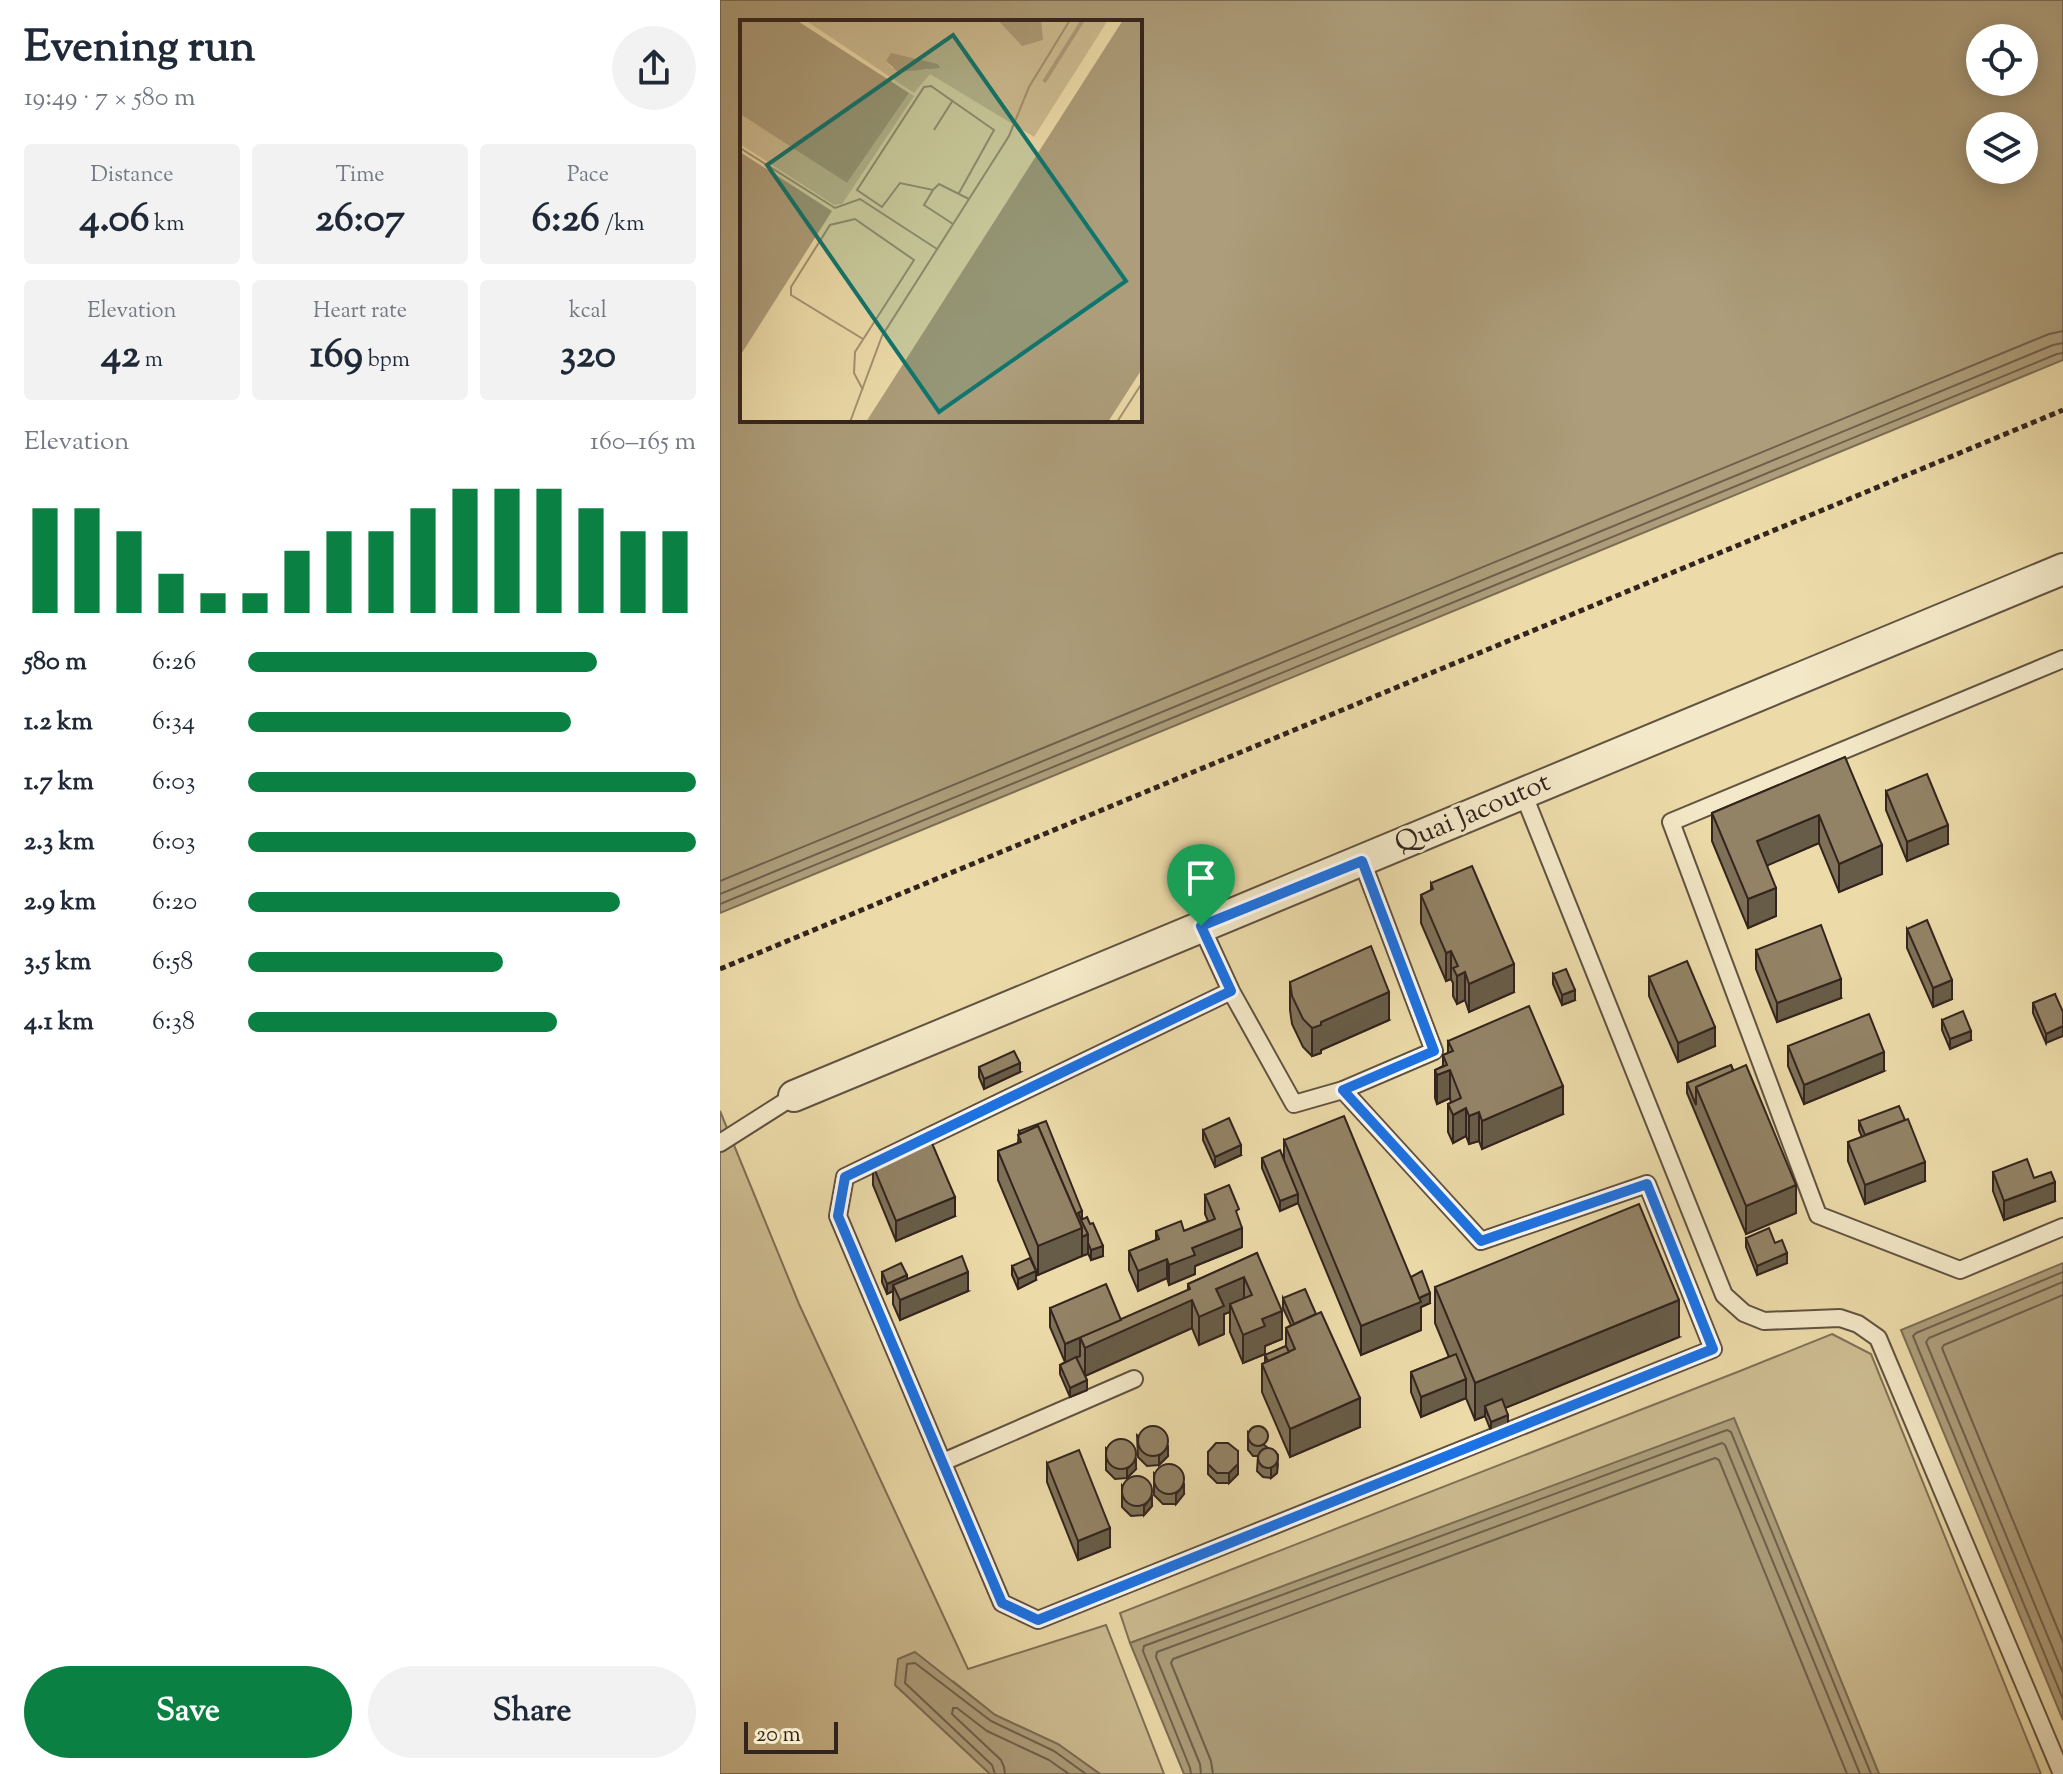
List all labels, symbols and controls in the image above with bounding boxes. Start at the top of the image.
text: Evening run [24,18,256,81]
inset map [740,20,1142,422]
map controls [1966,24,2038,184]
button: locate [1966,24,2038,96]
button: share [612,26,696,110]
text: 19:49 · 7 × 580 m [24,80,196,117]
button: layers [1966,112,2038,184]
text: Distance [91,160,173,192]
text: Time [336,160,384,192]
text: Pace [567,160,609,192]
text: 4.06 [79,192,150,249]
text: 26:07 [315,192,405,249]
text: 6:26 [532,192,600,249]
text: km [150,209,185,241]
text: /km [600,209,644,241]
text: Elevation [87,296,177,328]
text: Heart rate [313,296,407,328]
text: kcal [569,296,607,328]
text: 42 [101,328,140,385]
text: 169 [310,328,363,385]
text: 320 [560,328,616,385]
text: m [140,345,163,377]
text: bpm [363,345,410,377]
text: Elevation [24,424,129,461]
text: 160–165 m [590,424,696,461]
text: 580 m [24,644,87,681]
text: 6:26 [152,644,197,681]
text: 1.2 km [24,704,93,741]
text: 6:34 [152,704,195,741]
street label: Quai Jacoutot [1389,763,1557,865]
text: 1.7 km [24,764,94,801]
text: 6:03 [152,764,195,801]
text: 2.3 km [24,824,94,861]
text: 6:03 [152,824,195,861]
pin [1167,844,1235,926]
icon: arrive [1179,856,1223,900]
text: 2.9 km [24,884,96,921]
text: 6:20 [152,884,197,921]
text: 3.5 km [24,944,91,981]
text: 6:58 [152,944,193,981]
text: 4.1 km [24,1004,94,1041]
text: 6:38 [152,1004,195,1041]
button: Save [24,1666,352,1758]
button: Share [368,1666,696,1758]
scale bar [744,1718,838,1754]
text: 20 m [756,1720,801,1752]

